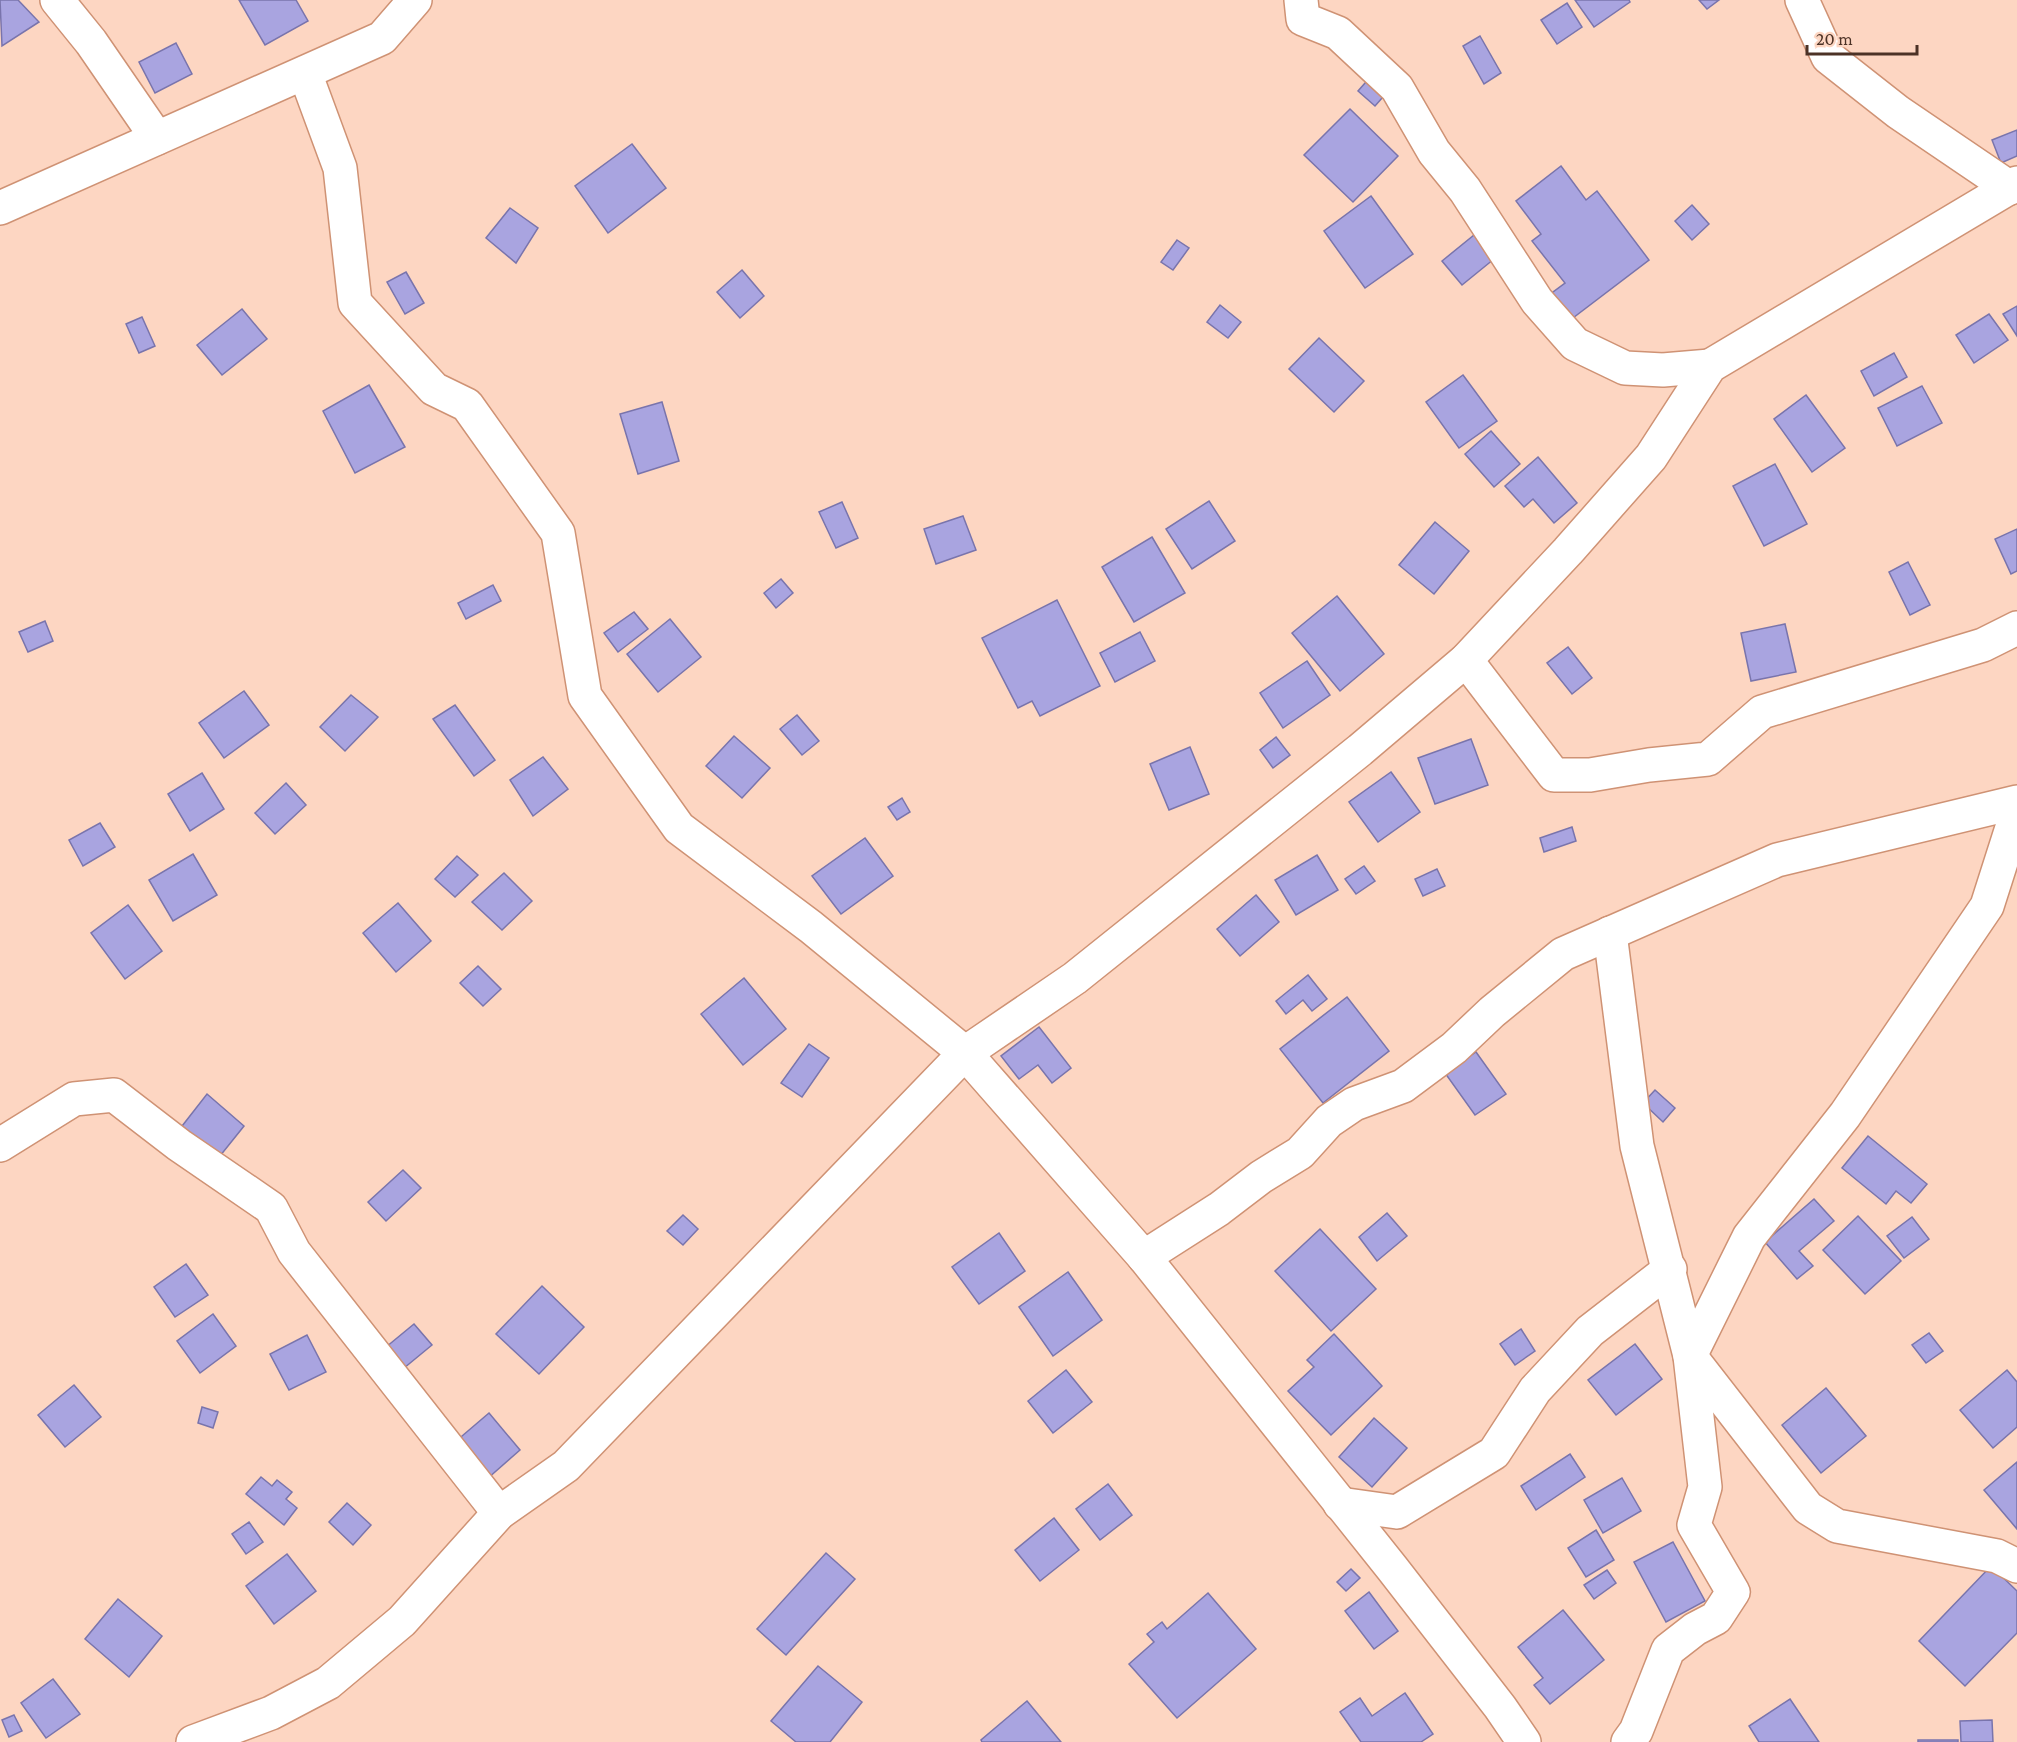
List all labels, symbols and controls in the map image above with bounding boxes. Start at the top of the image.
scale bar [1807,18,1916,56]
text: 20 m [1816,29,1853,49]

